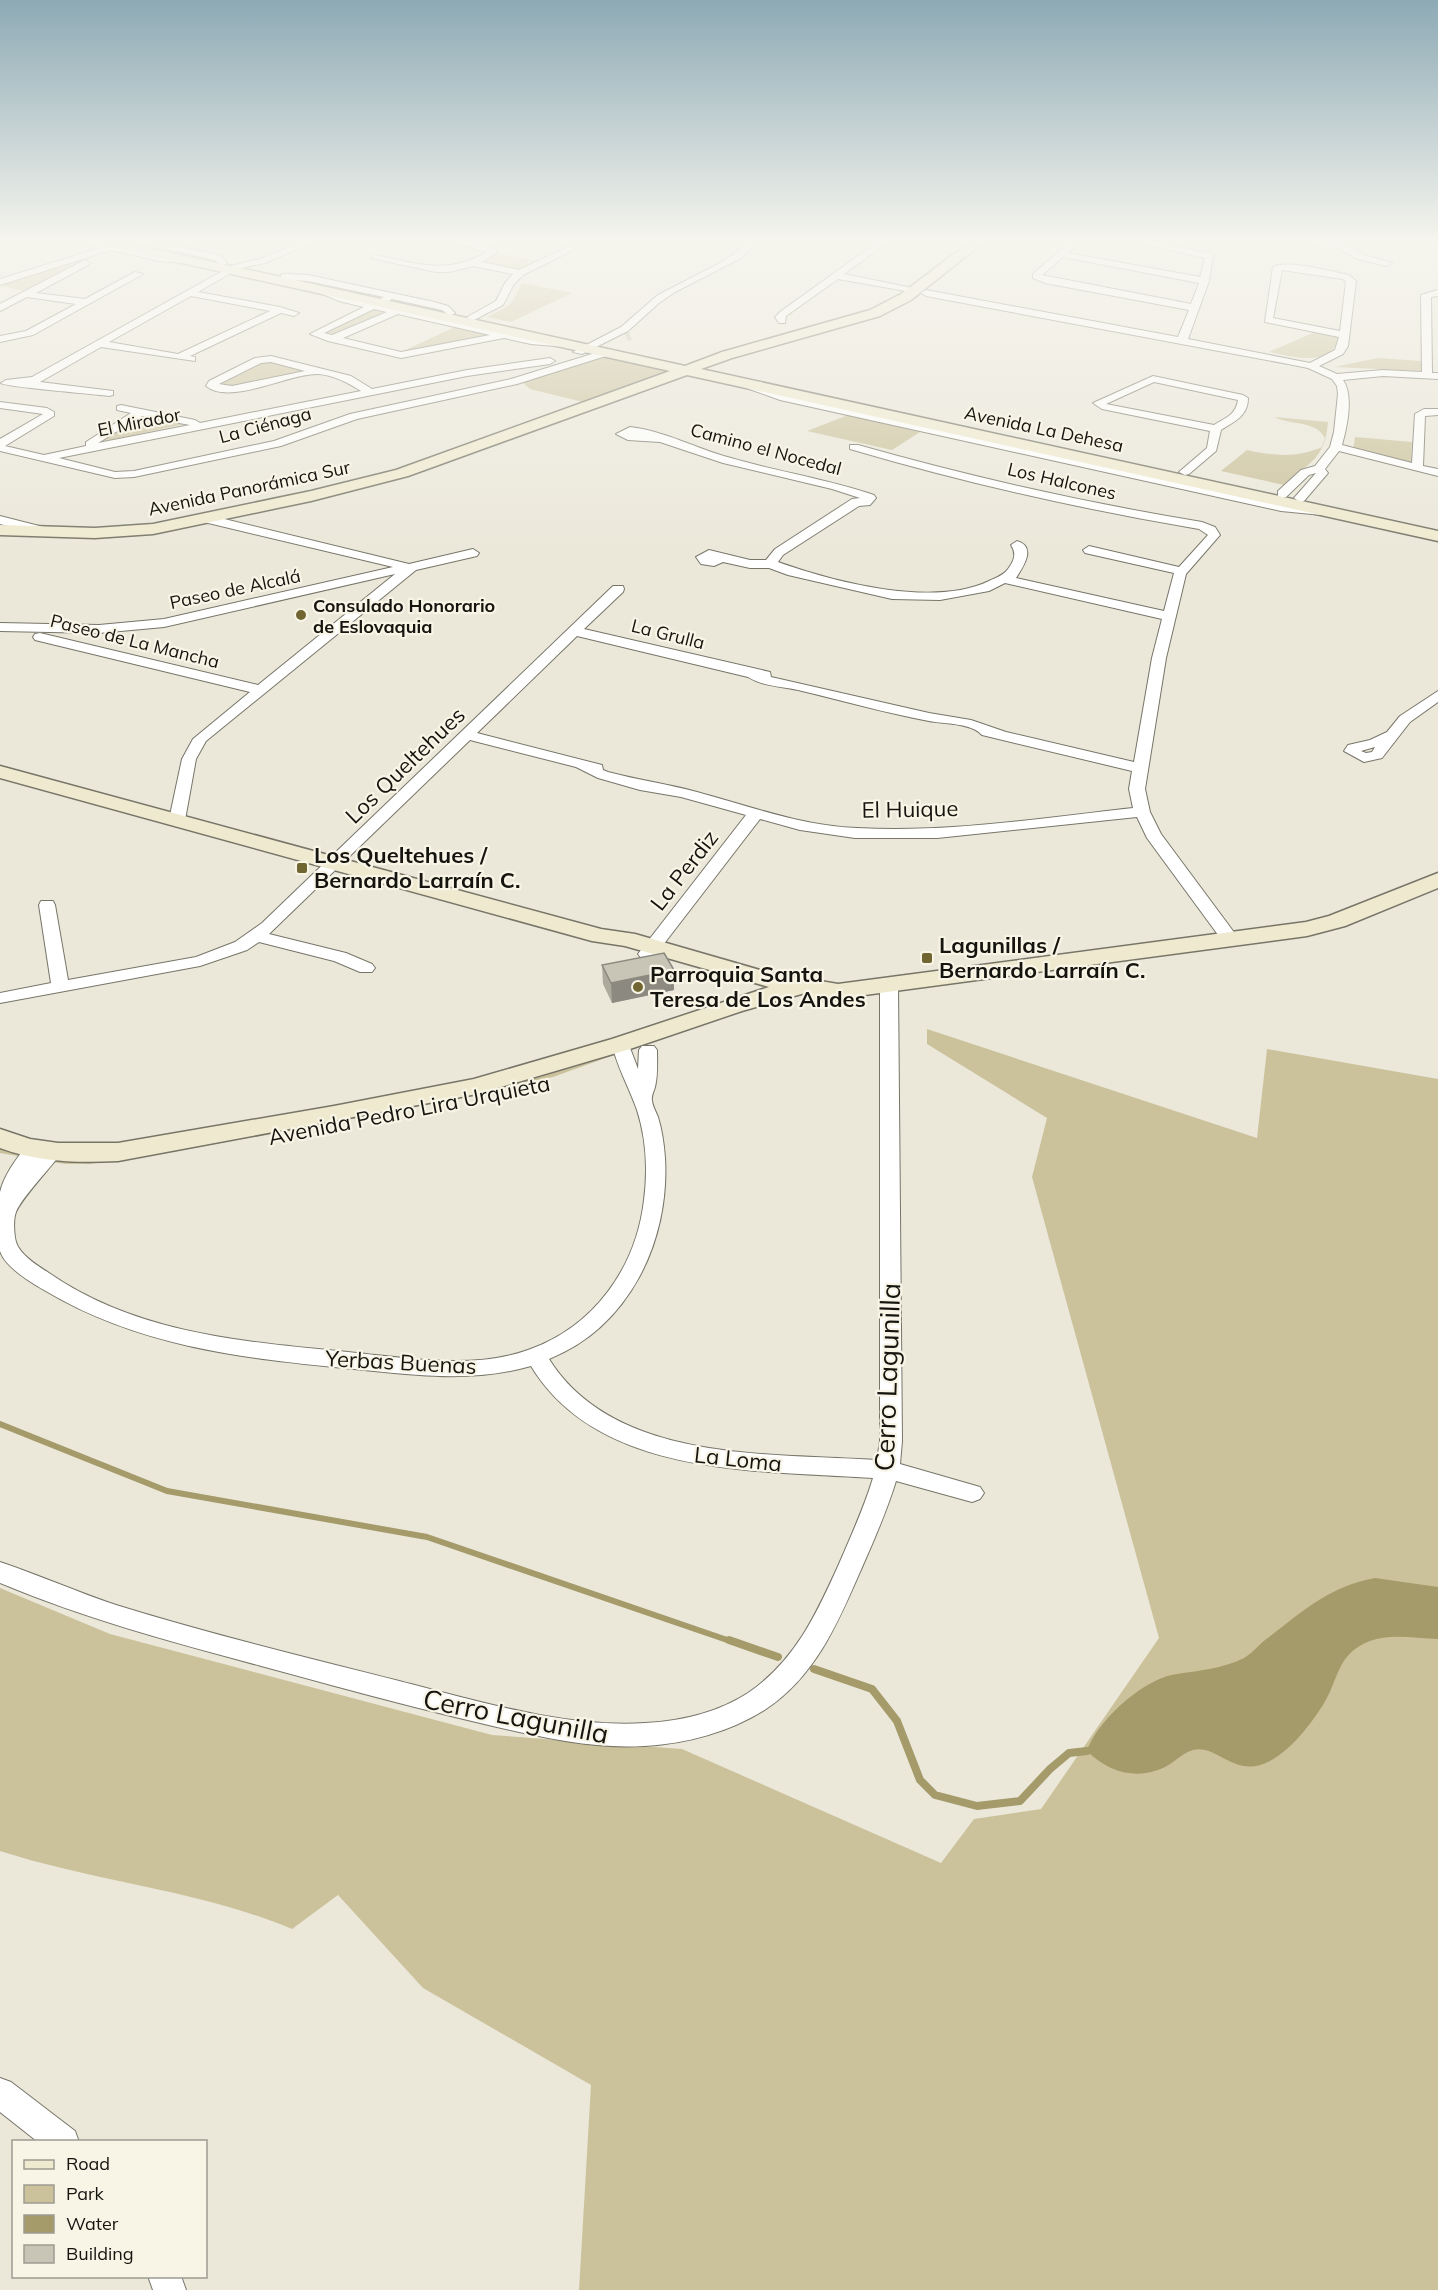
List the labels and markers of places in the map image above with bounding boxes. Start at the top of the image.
place label: Consulado Honorario de Eslovaquia [313,594,495,638]
marker: Consulado Honorario de Eslovaquia [294,608,308,622]
place label: Los Queltehues / Bernardo Larraín C. [314,841,521,894]
marker: Los Queltehues / Bernardo Larraín C. [295,861,309,875]
place label: Lagunillas / Bernardo Larraín C. [939,931,1146,984]
marker: Lagunillas / Bernardo Larraín C. [920,951,934,965]
place label: Parroquia Santa Teresa de Los Andes [650,960,866,1013]
marker: Parroquia Santa Teresa de Los Andes [631,980,645,994]

